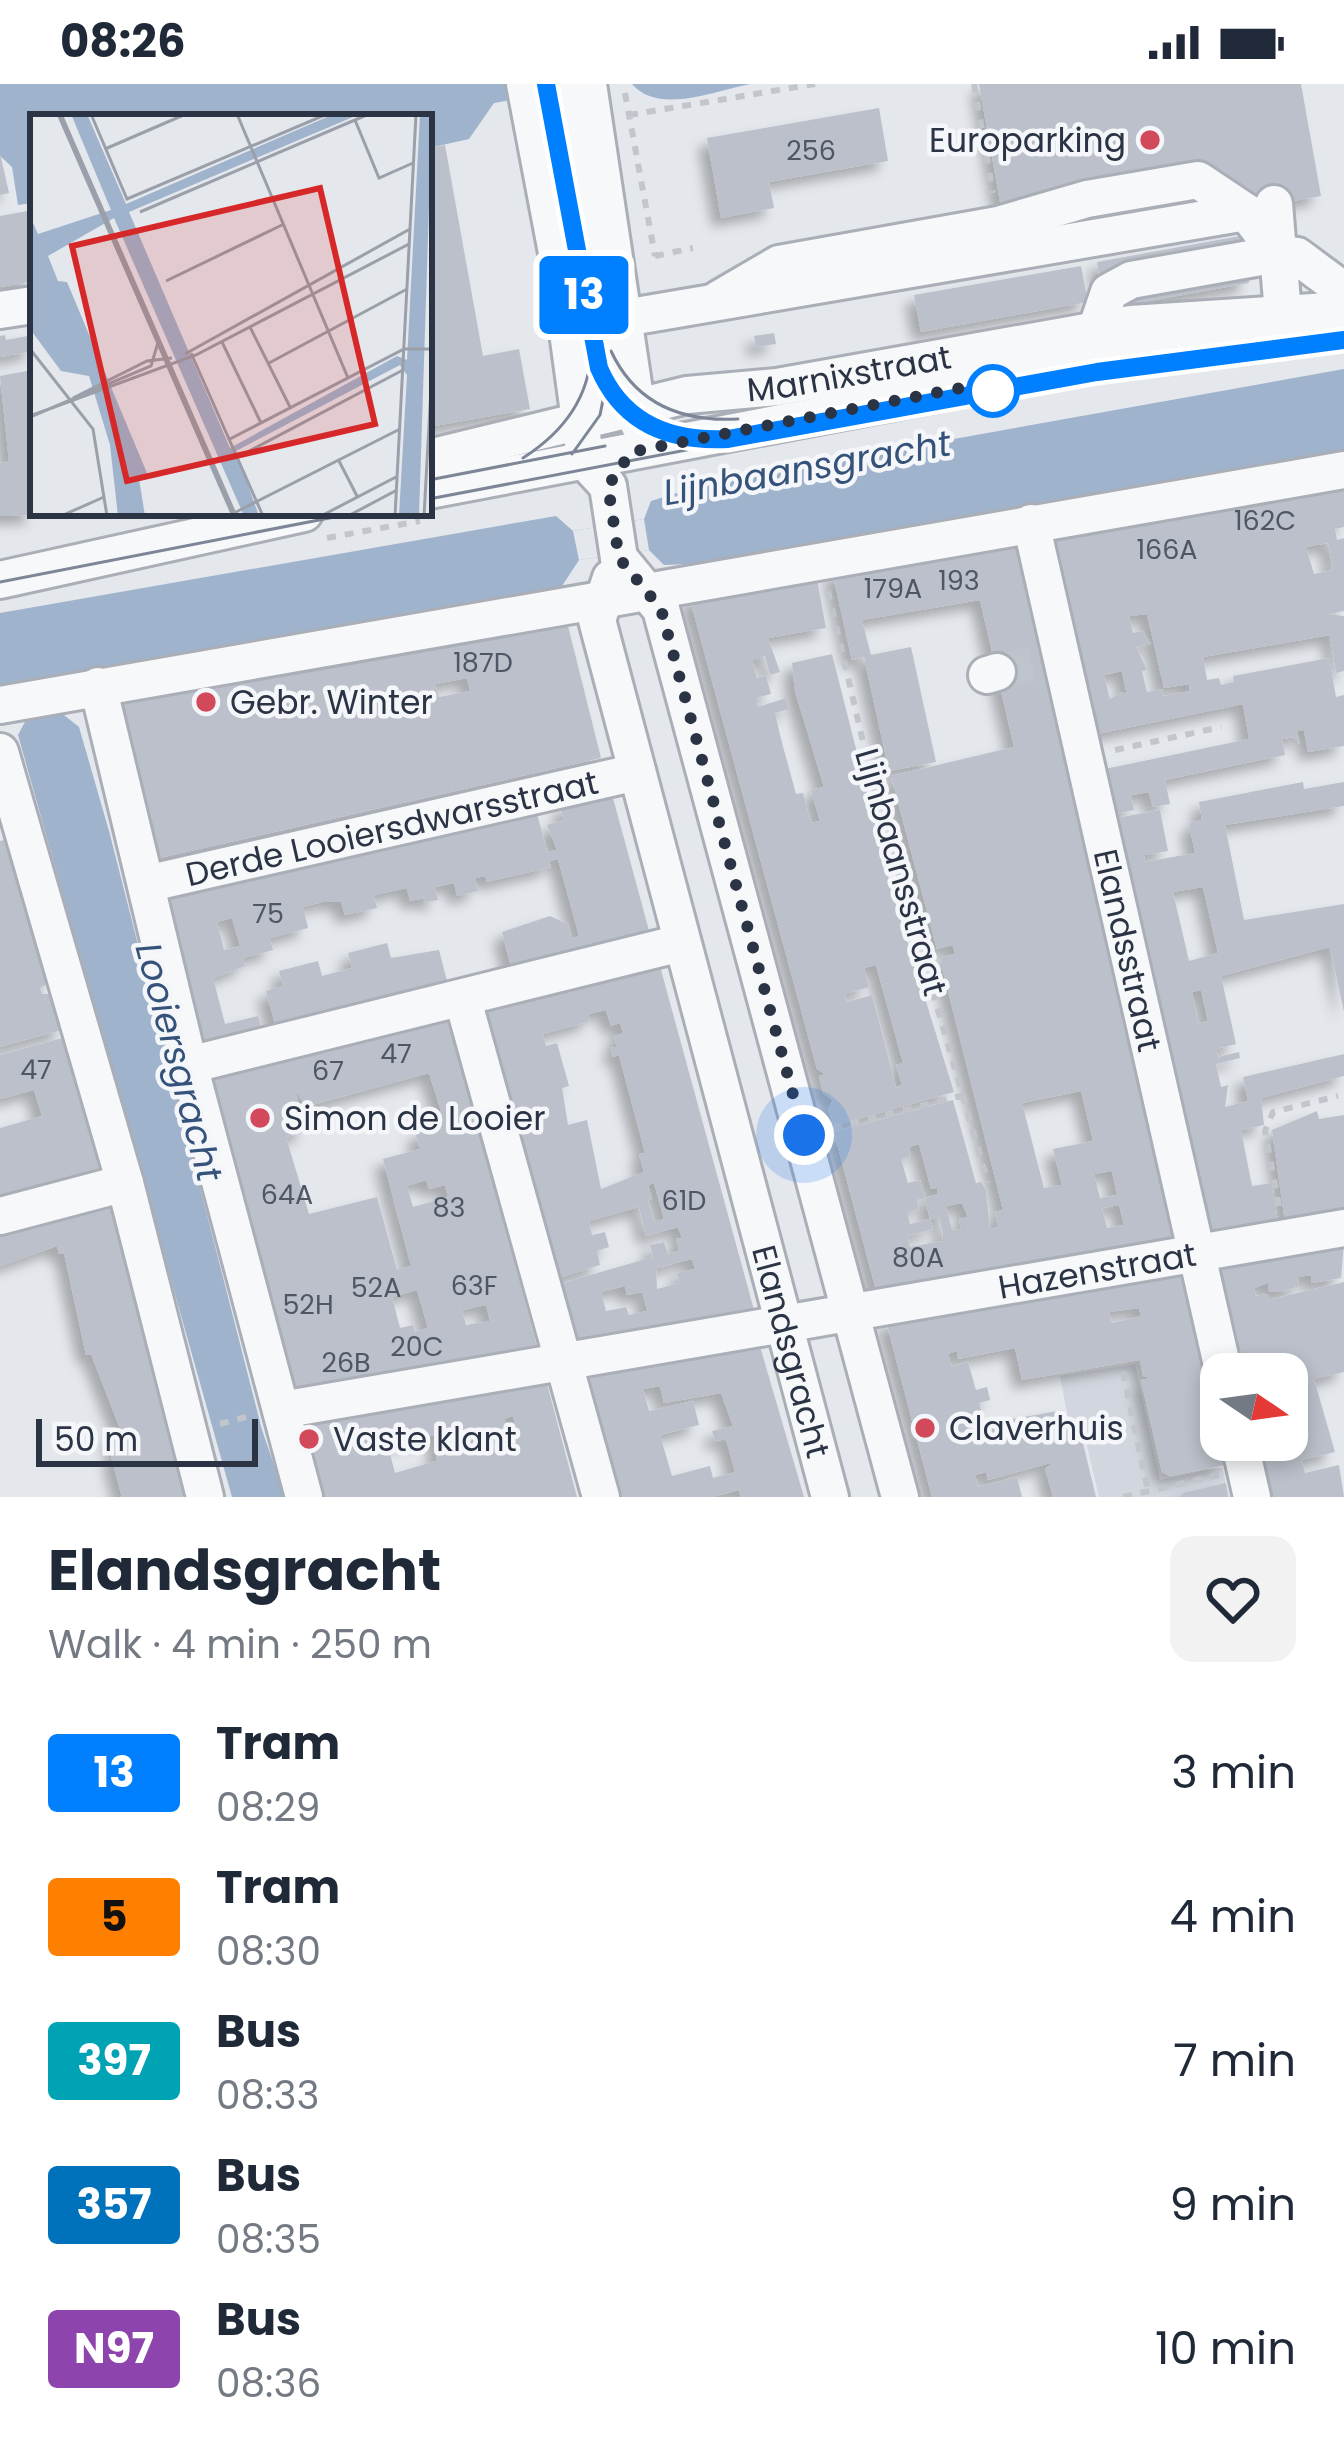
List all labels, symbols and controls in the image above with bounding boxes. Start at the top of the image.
text: 08:26 [60,10,186,73]
inset map [30,114,432,516]
place label: Europarking [929,117,1126,164]
marker: Europarking [1137,127,1163,153]
house number: 256 [786,132,836,169]
line badge: 13 [530,256,638,334]
text: 13 [563,265,605,324]
street label: Marnixstraat [745,333,955,413]
unlabelled marker [968,366,1018,416]
water label: Lijnbaansgracht [659,417,956,518]
house number: 162C [1234,502,1296,539]
house number: 166A [1136,531,1198,568]
house number: 193 [938,562,980,599]
house number: 179A [864,570,922,607]
house number: 187D [453,644,513,681]
place label: Gebr. Winter [230,679,433,726]
marker: Gebr. Winter [193,689,219,715]
street label: Lijnbaansstraat [843,743,959,1001]
street label: Derde Looiersdwarsstraat [181,758,603,898]
street label: Elandsstraat [1082,844,1174,1056]
house number: 75 [252,895,284,932]
water label: Looiersgracht [123,937,236,1188]
house number: 47 [380,1035,412,1072]
house number: 47 [20,1051,52,1088]
house number: 67 [312,1052,344,1089]
place label: Simon de Looier [284,1095,546,1142]
marker: Simon de Looier [247,1105,273,1131]
your location [774,1105,834,1165]
house number: 64A [261,1176,313,1213]
house number: 61D [662,1182,706,1219]
house number: 83 [433,1189,465,1226]
street label: Hazenstraat [995,1230,1200,1310]
house number: 80A [892,1239,944,1276]
street label: Elandsgracht [741,1240,842,1463]
house number: 63F [451,1267,497,1304]
house number: 52A [351,1269,401,1306]
house number: 52H [282,1286,334,1323]
house number: 20C [390,1328,444,1365]
house number: 26B [321,1344,371,1381]
north arrow [1200,1353,1308,1461]
map controls [1200,1353,1308,1461]
place label: Claverhuis [949,1405,1124,1452]
scale bar [36,1413,258,1466]
marker: Claverhuis [912,1415,938,1441]
text: 50 m [54,1416,138,1463]
place label: Vaste klant [333,1416,517,1463]
marker: Vaste klant [296,1426,322,1452]
text: Elandsgracht [48,1530,441,1610]
button: heart [1170,1536,1296,1662]
text: Walk · 4 min · 250 m [48,1617,432,1672]
text: Tram [216,1712,340,1775]
text: 3 min [1171,1741,1296,1804]
text: 13 [93,1743,135,1802]
text: 08:29 [216,1780,320,1835]
text: Tram [216,1856,340,1919]
text: 4 min [1169,1885,1296,1948]
text: 5 [100,1887,128,1946]
text: 08:30 [216,1924,321,1979]
text: Bus [216,2000,301,2063]
text: 7 min [1173,2029,1296,2092]
text: 397 [77,2031,151,2090]
text: 08:33 [216,2068,319,2123]
text: Bus [216,2144,301,2207]
text: 9 min [1169,2173,1296,2236]
text: 357 [76,2175,152,2234]
text: 08:35 [216,2212,321,2267]
text: Bus [216,2288,301,2351]
text: 10 min [1155,2317,1296,2380]
text: N97 [74,2319,154,2378]
text: 08:36 [216,2356,321,2411]

